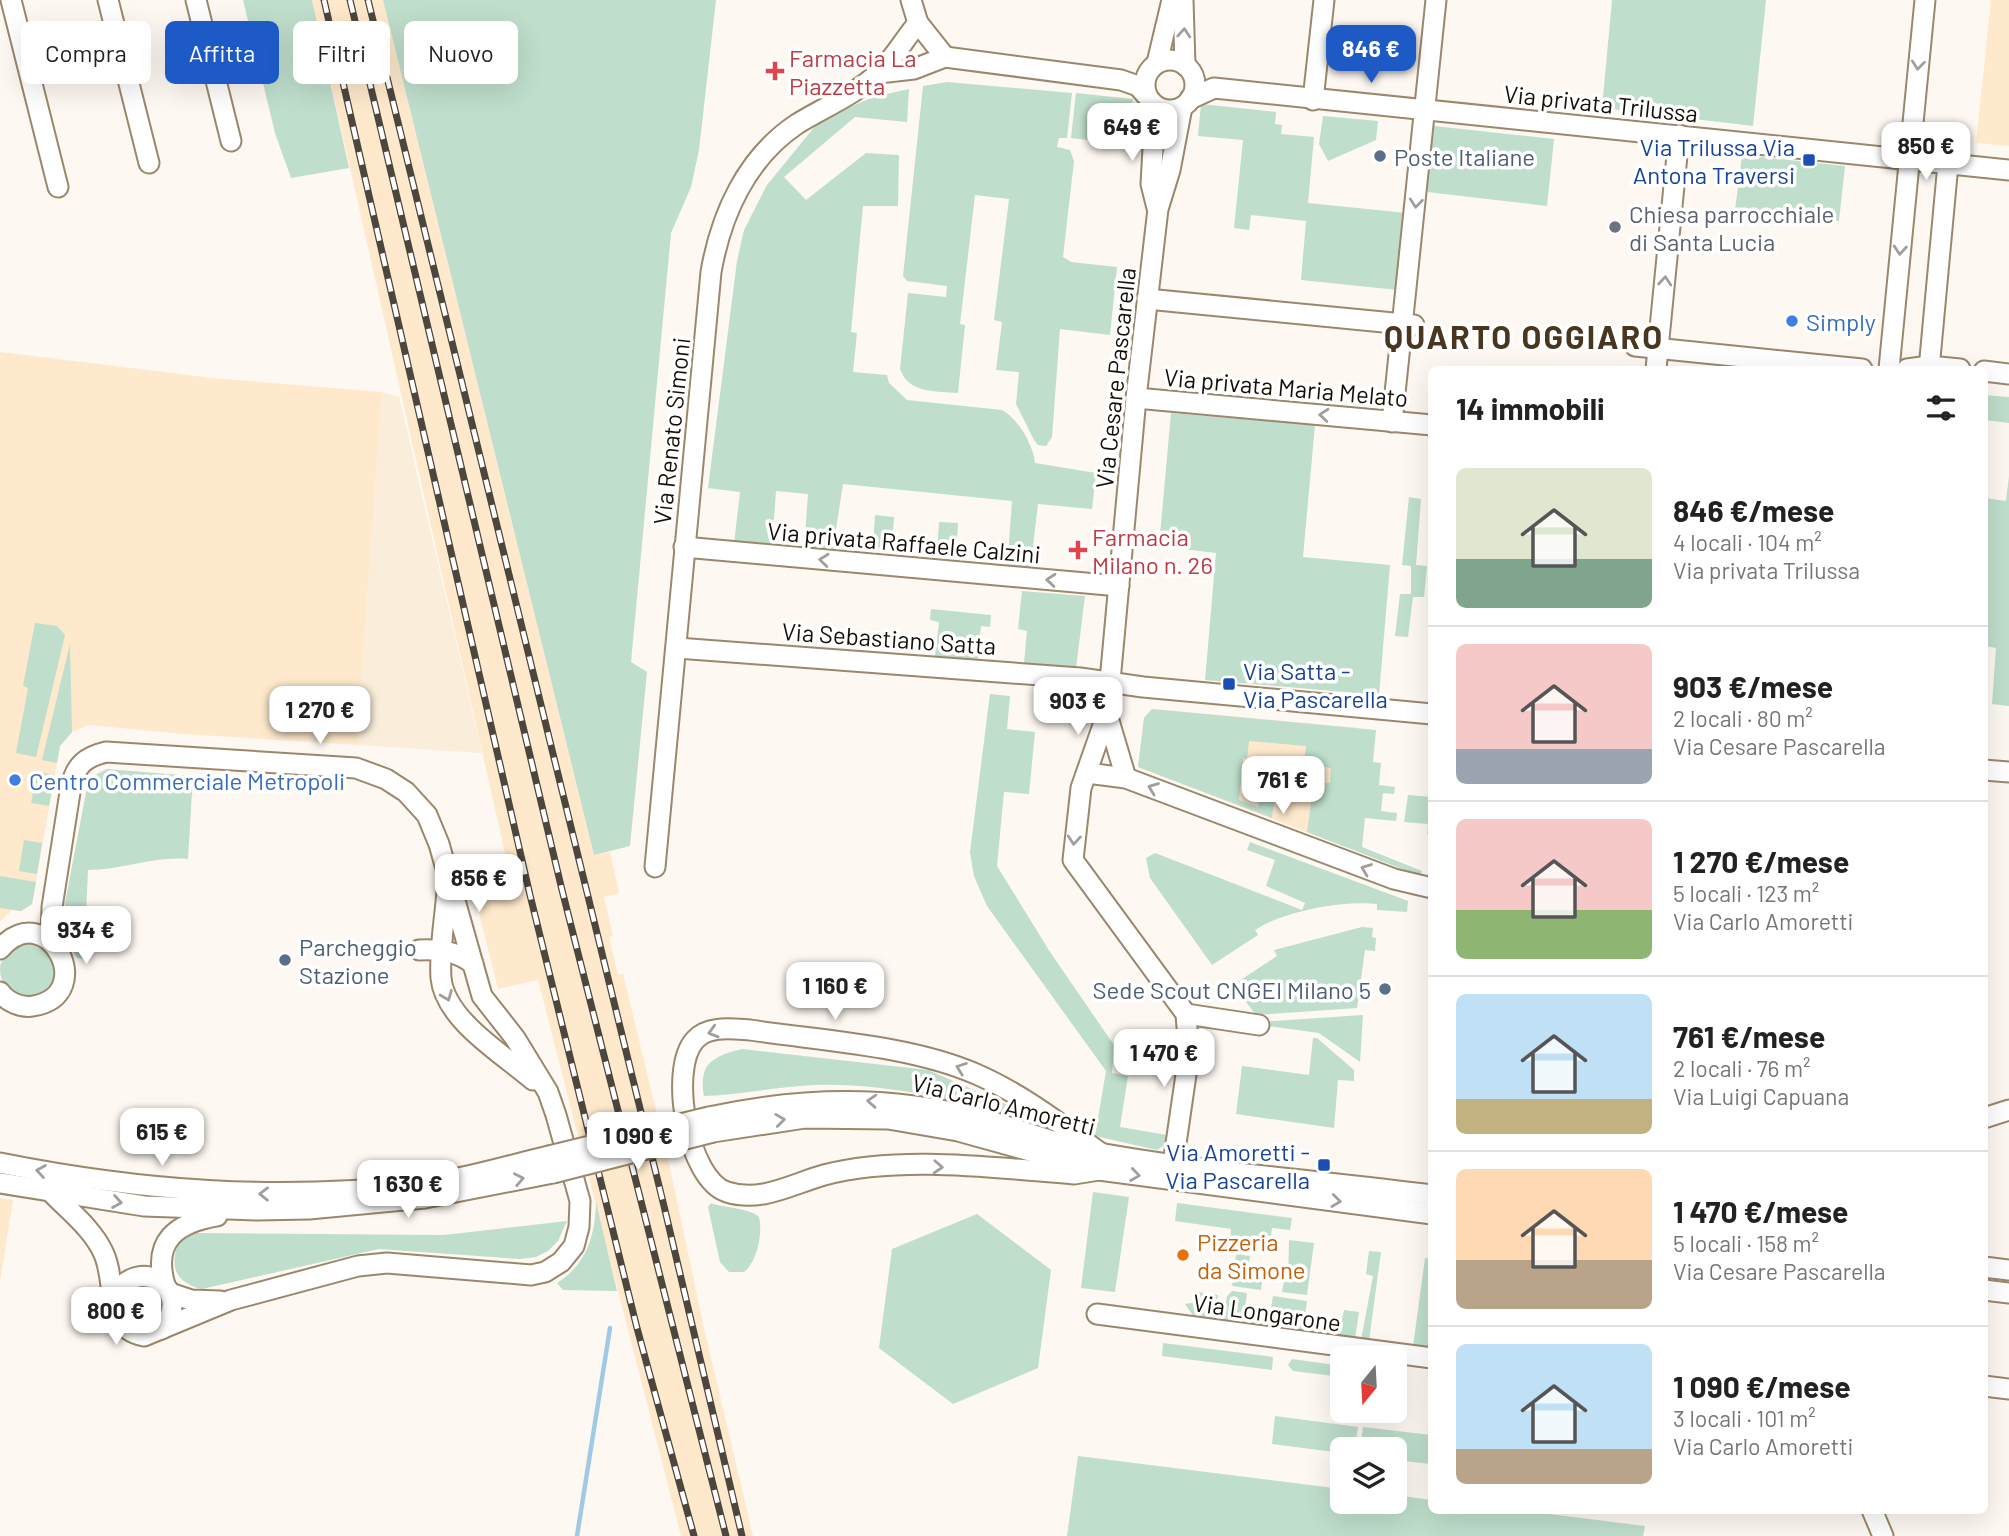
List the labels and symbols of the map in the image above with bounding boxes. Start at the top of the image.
pin: 846 € [1322,25,1420,85]
one-way arrow [1177,27,1192,38]
place label: Farmacia La Piazzetta [789,43,917,100]
one-way arrow [1911,60,1926,71]
marker: Farmacia La Piazzetta [767,63,783,79]
street label: Via privata Trilussa [1502,78,1700,128]
pin: 649 € [1083,104,1181,163]
pin: 850 € [1877,122,1975,182]
place label: Via Trilussa Via Antona Traversi [1633,132,1795,189]
place label: Poste Italiane [1394,142,1535,171]
marker: Poste Italiane [1372,148,1388,164]
marker: Via Trilussa Via Antona Traversi [1801,152,1817,168]
one-way arrow [1408,197,1423,209]
place label: Chiesa parrocchiale di Santa Lucia [1629,199,1834,256]
marker: Chiesa parrocchiale di Santa Lucia [1607,219,1623,235]
one-way arrow [1893,245,1908,256]
street label: Via Cesare Pascarella [1089,266,1141,490]
one-way arrow [1657,275,1672,286]
place label: Simply [1806,307,1876,336]
marker: Simply [1784,313,1800,329]
district label: QUARTO OGGIARO [1384,317,1664,355]
street label: Via Renato Simoni [647,336,695,526]
street label: Via privata Maria Melato [1163,362,1409,412]
one-way arrow [1319,408,1330,423]
street label: Via privata Raffaele Calzini [766,516,1042,568]
place label: Farmacia Milano n. 26 [1092,522,1213,579]
marker: Farmacia Milano n. 26 [1070,542,1086,558]
one-way arrow [818,553,829,568]
one-way arrow [1045,573,1056,588]
street label: Via Sebastiano Satta [781,616,997,660]
place label: Via Satta - Via Pascarella [1243,656,1388,713]
marker: Via Satta - Via Pascarella [1221,676,1237,692]
pin: 903 € [1029,678,1127,737]
pin: 1 270 € [255,686,385,746]
pin: 761 € [1234,756,1332,816]
place label: Centro Commerciale Metropoli [29,766,345,795]
marker: Centro Commerciale Metropoli [7,772,23,788]
one-way arrow [1148,783,1160,797]
one-way arrow [1067,835,1082,846]
pin: 856 € [430,855,528,914]
one-way arrow [1361,863,1373,877]
pin: 934 € [37,906,135,966]
place label: Parcheggio Stazione [299,932,417,989]
marker: Parcheggio Stazione [277,952,293,968]
pin: 1 160 € [770,962,900,1022]
place label: Sede Scout CNGEI Milano 5 [1093,975,1371,1004]
marker: Sede Scout CNGEI Milano 5 [1377,981,1393,997]
one-way arrow [439,989,453,1001]
one-way arrow [707,1024,719,1038]
pin: 1 470 € [1099,1030,1229,1089]
one-way arrow [955,1062,967,1076]
street label: Via Carlo Amoretti [909,1067,1099,1141]
one-way arrow [866,1093,877,1108]
pin: 615 € [113,1108,211,1168]
pin: 1 090 € [573,1112,703,1172]
one-way arrow [774,1113,786,1128]
place label: Via Amoretti - Via Pascarella [1165,1137,1310,1194]
marker: Via Amoretti - Via Pascarella [1316,1157,1332,1173]
one-way arrow [932,1159,943,1174]
pin: 1 630 € [343,1160,473,1220]
one-way arrow [35,1164,47,1179]
one-way arrow [1129,1167,1141,1182]
one-way arrow [513,1173,525,1188]
one-way arrow [258,1186,269,1202]
one-way arrow [111,1194,123,1209]
one-way arrow [1330,1194,1342,1209]
place label: Pizzeria da Simone [1197,1227,1306,1284]
marker: Pizzeria da Simone [1175,1247,1191,1263]
street label: Via Longarone [1191,1287,1343,1337]
pin: 800 € [67,1288,165,1347]
north arrow [1330,1346,1407,1423]

